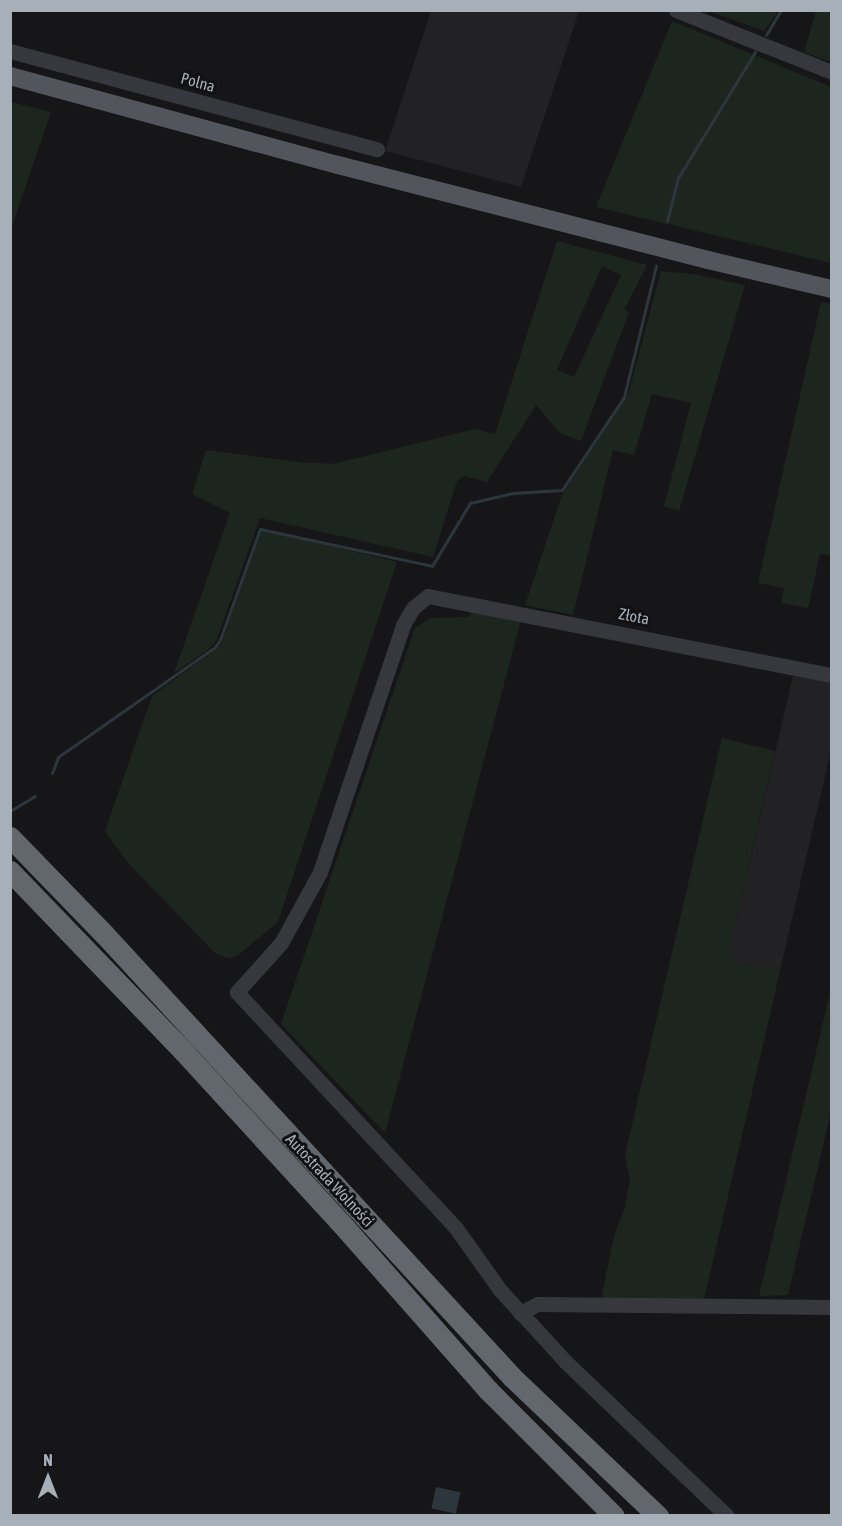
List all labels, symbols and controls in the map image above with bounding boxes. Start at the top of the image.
street label: Polna [179,68,217,96]
street label: Złota [617,604,651,628]
street label: Autostrada Wolności [282,1129,378,1231]
north arrow [18,1448,78,1508]
text: N [43,1451,53,1469]

